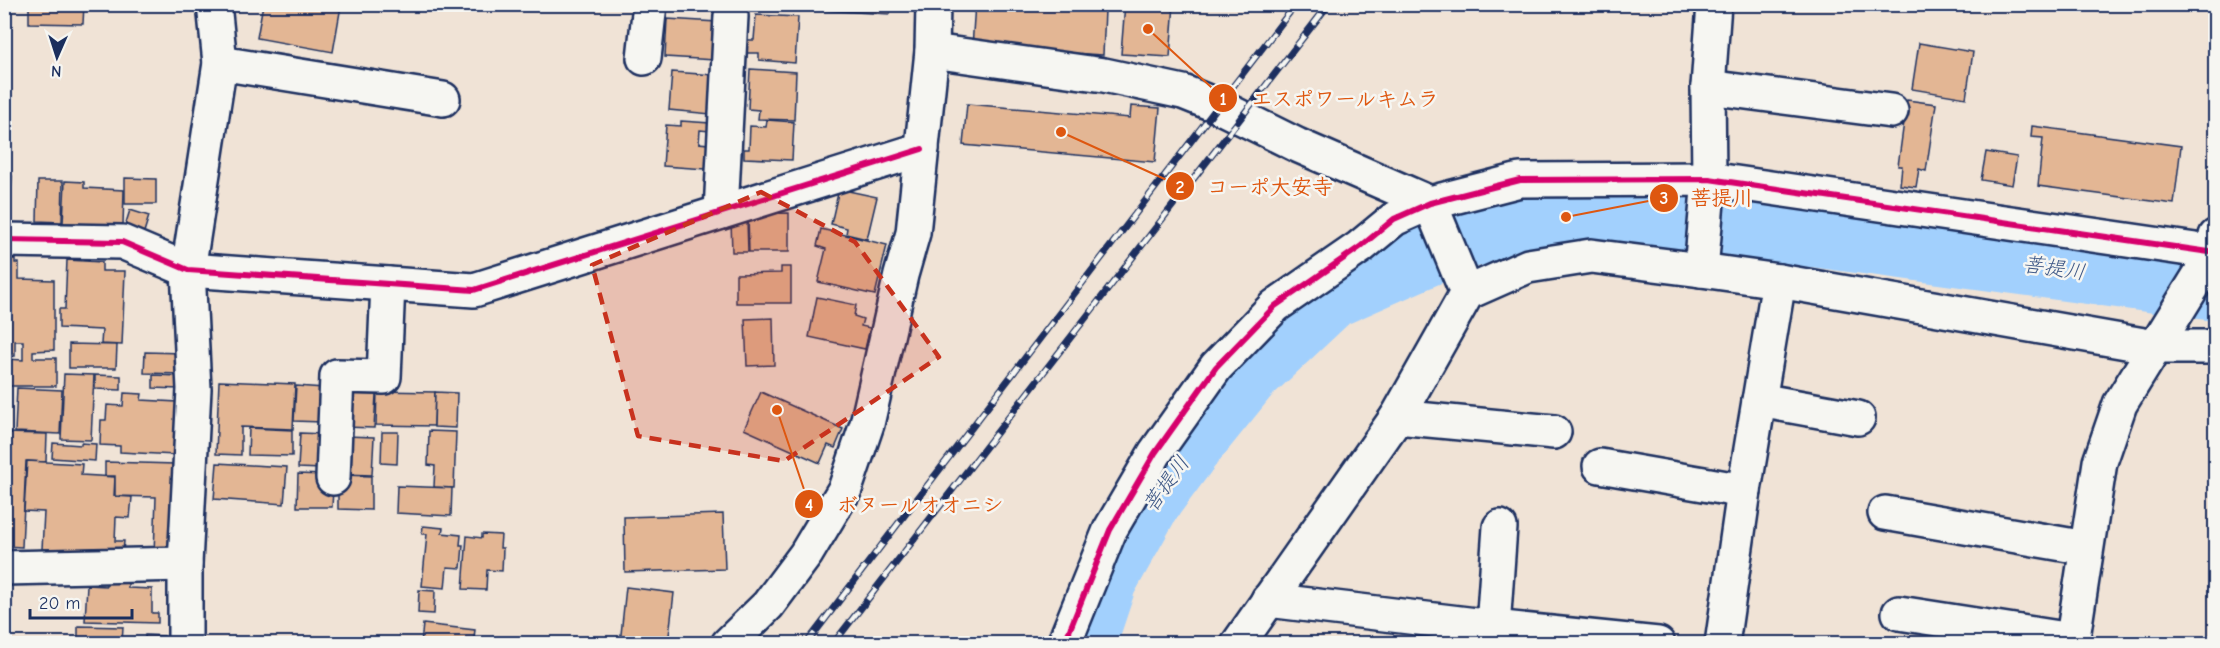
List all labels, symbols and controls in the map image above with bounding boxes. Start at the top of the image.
north arrow [27,27,87,87]
text: N [51,62,62,80]
callout: エスポワールキムラ [1208,79,1451,118]
text: エスポワールキムラ [1251,87,1439,111]
text: 1 [1219,89,1227,110]
callout: コーポ大安寺 [1165,167,1345,206]
text: コーポ大安寺 [1207,175,1333,199]
text: 2 [1176,177,1185,198]
callout: 菩提川 [1649,178,1766,217]
text: 菩提川 [1691,186,1754,210]
text: 3 [1660,188,1668,209]
water label: 菩提川 [2021,252,2087,284]
water label: 菩提川 [1138,451,1194,517]
callout: ボヌールオオニシ [794,485,1016,524]
text: ボヌールオオニシ [837,493,1003,517]
text: 4 [805,495,813,516]
scale bar [30,582,132,620]
text: 20 m [39,593,80,614]

